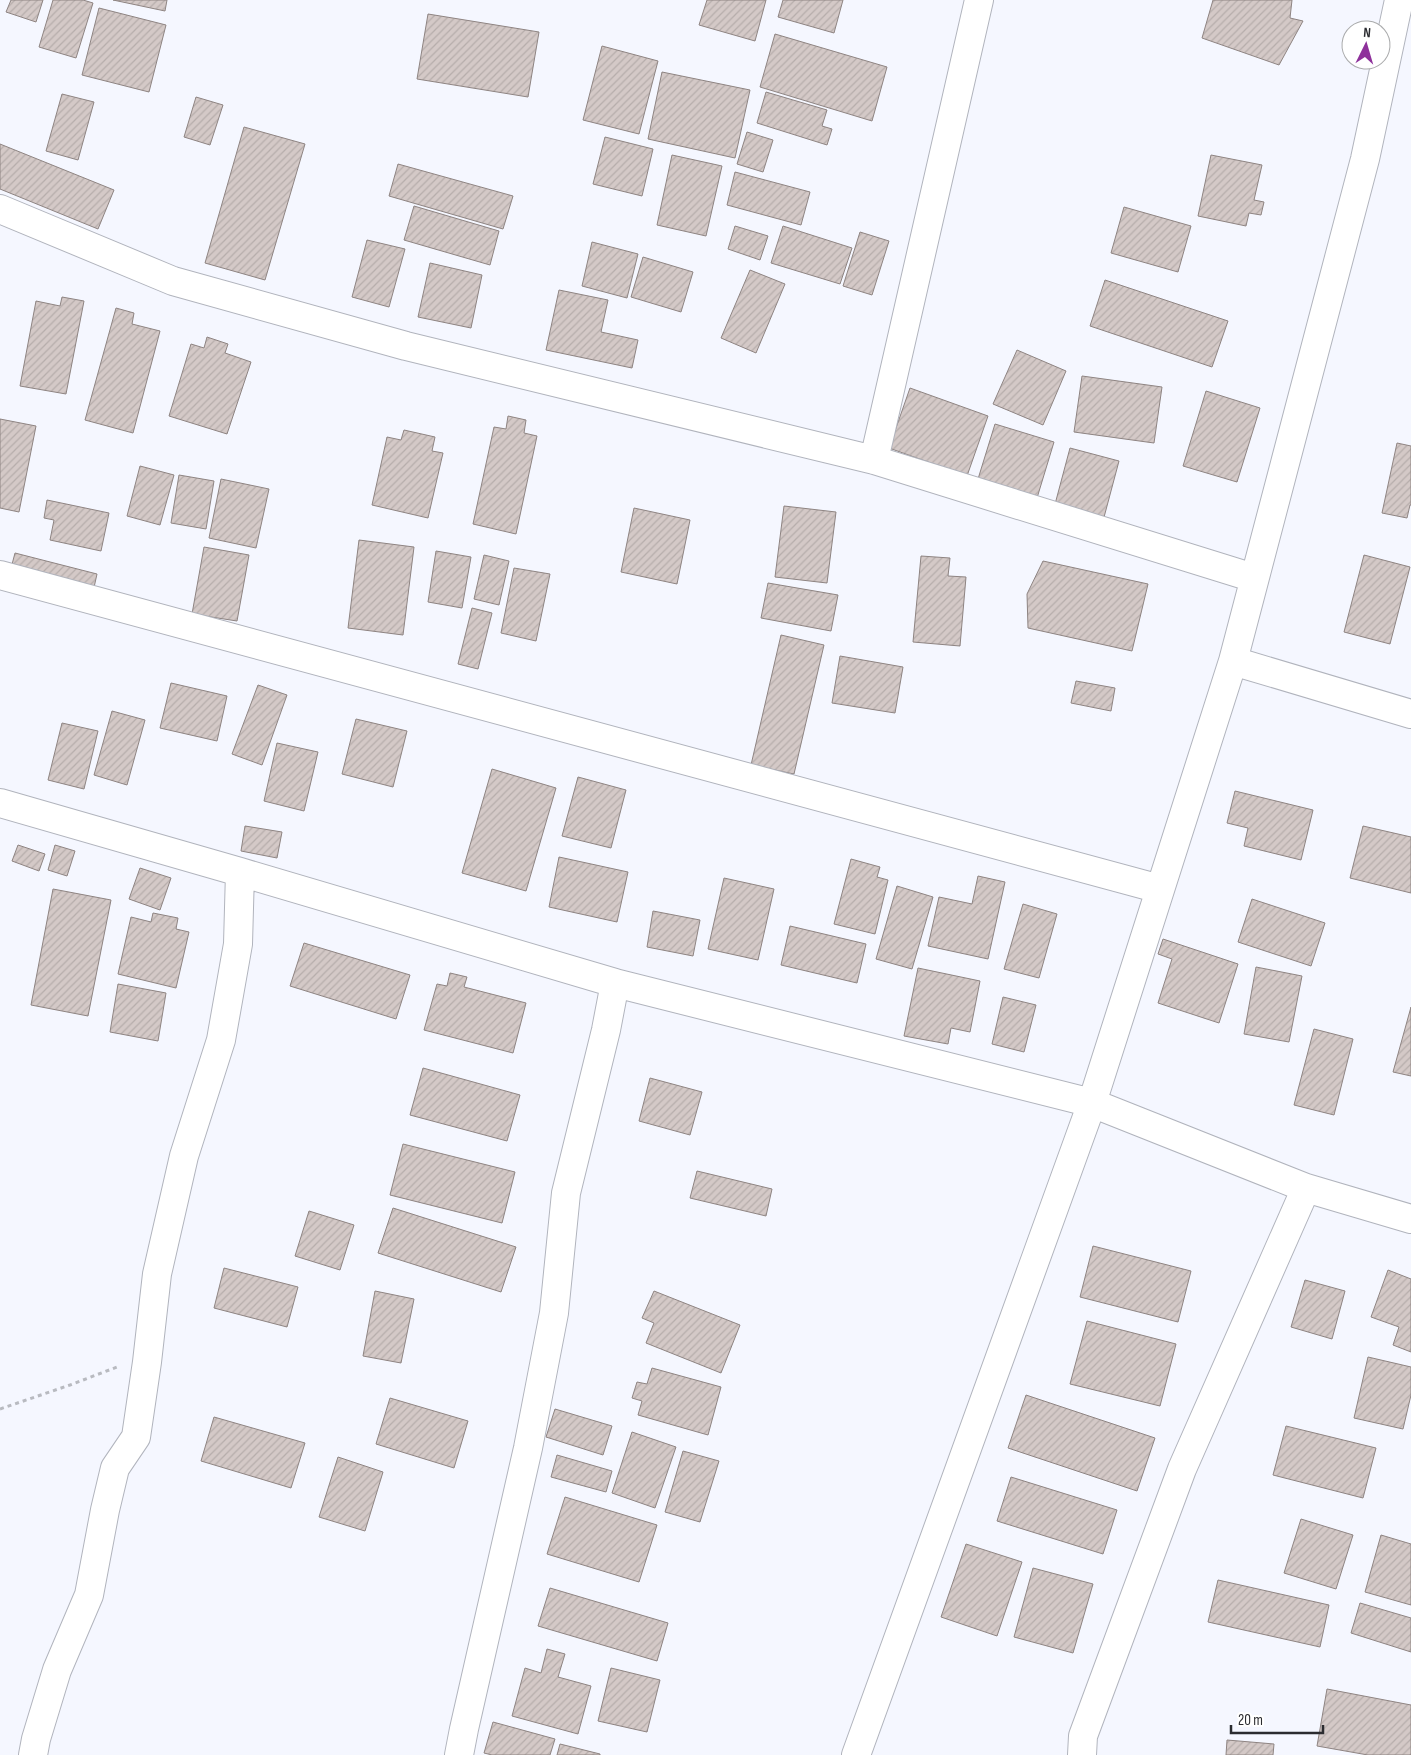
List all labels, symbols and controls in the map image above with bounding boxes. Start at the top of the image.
north arrow [1341,20,1391,70]
text: N [1363,24,1372,41]
scale bar [1231,1702,1324,1734]
text: 20 m [1238,1711,1263,1730]

